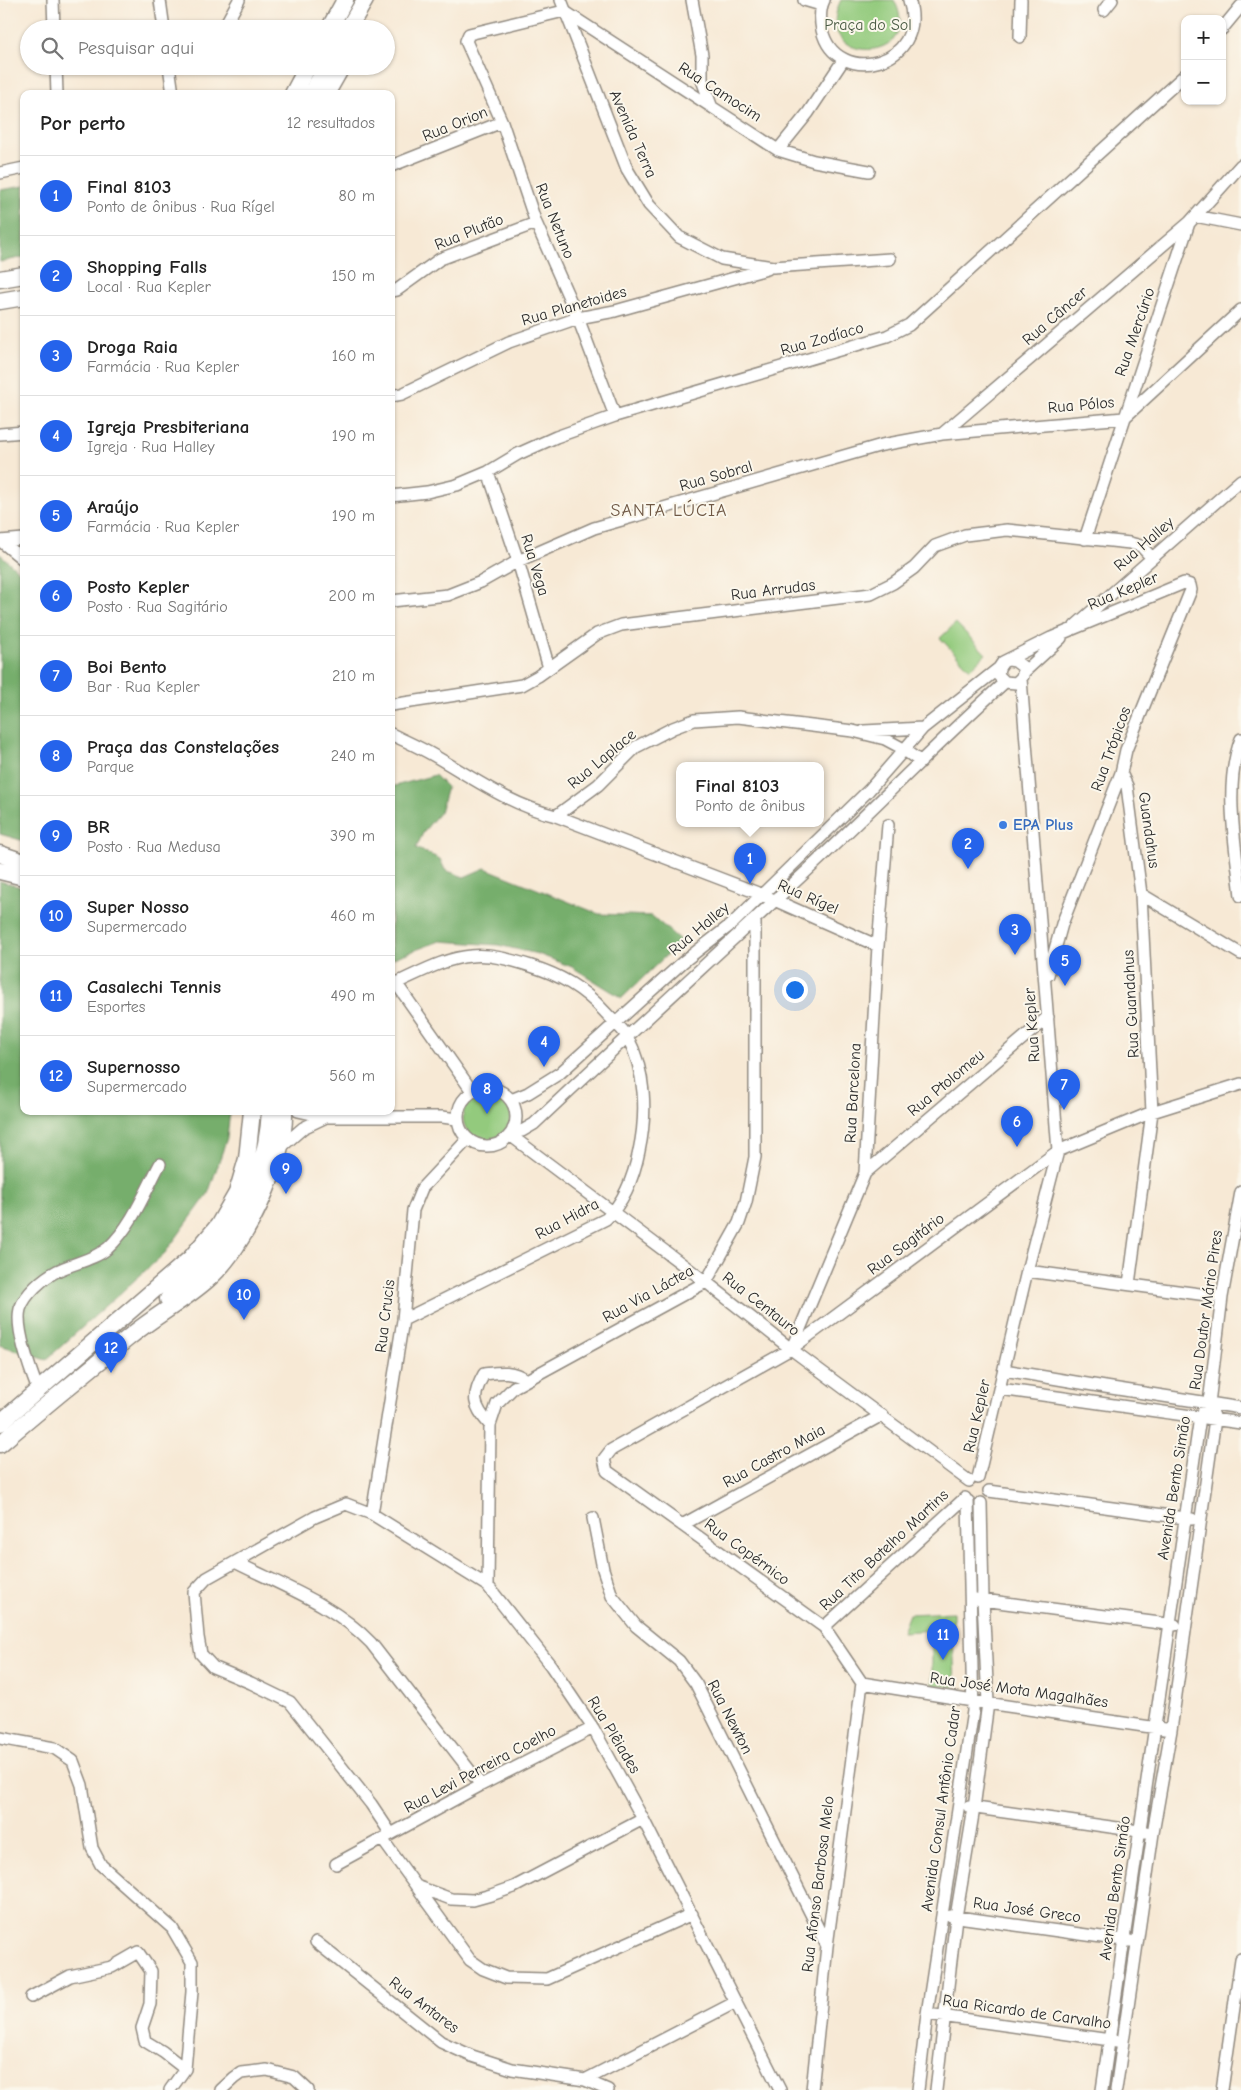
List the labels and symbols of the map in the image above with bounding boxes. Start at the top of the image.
park label: Praça do Sol [824,16,912,34]
street label: Rua Camocim [675,58,765,126]
street label: Avenida Terra [606,87,660,181]
street label: Rua Orion [420,103,490,145]
street label: Rua Netuno [532,181,578,261]
street label: Rua Plutão [432,210,506,254]
street label: Rua Planetoides [519,282,629,330]
street label: Rua Câncer [1019,282,1092,349]
street label: Rua Mercúrio [1111,285,1159,379]
street label: Rua Zodíaco [778,319,866,359]
street label: Rua Pólos [1047,393,1115,417]
street label: Rua Sobral [677,457,755,495]
district label: SANTA LÚCIA [611,499,727,521]
street label: Rua Halley [1110,513,1178,575]
street label: Rua Vega [517,532,553,598]
street label: Rua Kepler [1085,568,1161,614]
street label: Rua Arrudas [730,576,817,604]
street label: Rua Trópicos [1087,704,1135,794]
street label: Rua Laplace [564,725,640,793]
street label: Guandahus [1135,791,1163,870]
place label: EPA Plus [1013,816,1073,834]
marker: EPA Plus [997,819,1009,831]
pin: 2 [952,828,984,869]
pin: 1 [734,843,766,884]
street label: Rua Rígel [775,876,841,918]
street label: Rua Halley [665,898,734,959]
pin: 3 [999,914,1031,955]
pin: 5 [1049,945,1081,986]
street label: Rua Guandahus [1119,949,1143,1058]
your location [782,977,808,1003]
street label: Rua Kepler [1020,986,1044,1063]
pin: 4 [528,1026,560,1067]
street label: Rua Barcelona [841,1043,865,1143]
street label: Rua Ptolomeu [904,1046,988,1120]
pin: 7 [1048,1069,1080,1110]
pin: 8 [471,1073,503,1114]
pin: 6 [1001,1106,1033,1147]
pin: 9 [270,1153,302,1194]
street label: Rua Hidra [532,1195,602,1243]
street label: Rua Sagitário [864,1209,948,1279]
street label: Rua Doutor Mário Pires [1186,1229,1226,1391]
street label: Rua Via Láctea [599,1262,697,1326]
street label: Rua Centauro [719,1268,803,1340]
street label: Rua Crucis [372,1278,398,1354]
pin: 10 [228,1279,260,1320]
pin: 12 [95,1332,127,1373]
street label: Rua Kepler [960,1377,994,1454]
street label: Avenida Bento Simão [1154,1415,1194,1561]
street label: Rua Castro Maia [720,1420,828,1492]
street label: Rua Tito Botelho Martins [816,1485,952,1614]
street label: Rua Copérnico [701,1515,793,1589]
pin: 11 [927,1619,959,1660]
street label: Rua José Mota Magalhães [929,1669,1110,1711]
street label: Rua Newton [704,1677,756,1757]
street label: Rua Plêiades [584,1693,644,1777]
street label: Avenida Consul Antônio Cadar [918,1704,964,1913]
street label: Rua Levi Perreira Coelho [401,1721,559,1817]
street label: Rua Afonso Barbosa Melo [798,1795,838,1973]
street label: Avenida Bento Simão [1096,1815,1134,1961]
street label: Rua José Greco [972,1894,1082,1926]
street label: Rua Antares [386,1973,463,2037]
street label: Rua Ricardo de Carvalho [942,1991,1112,2033]

